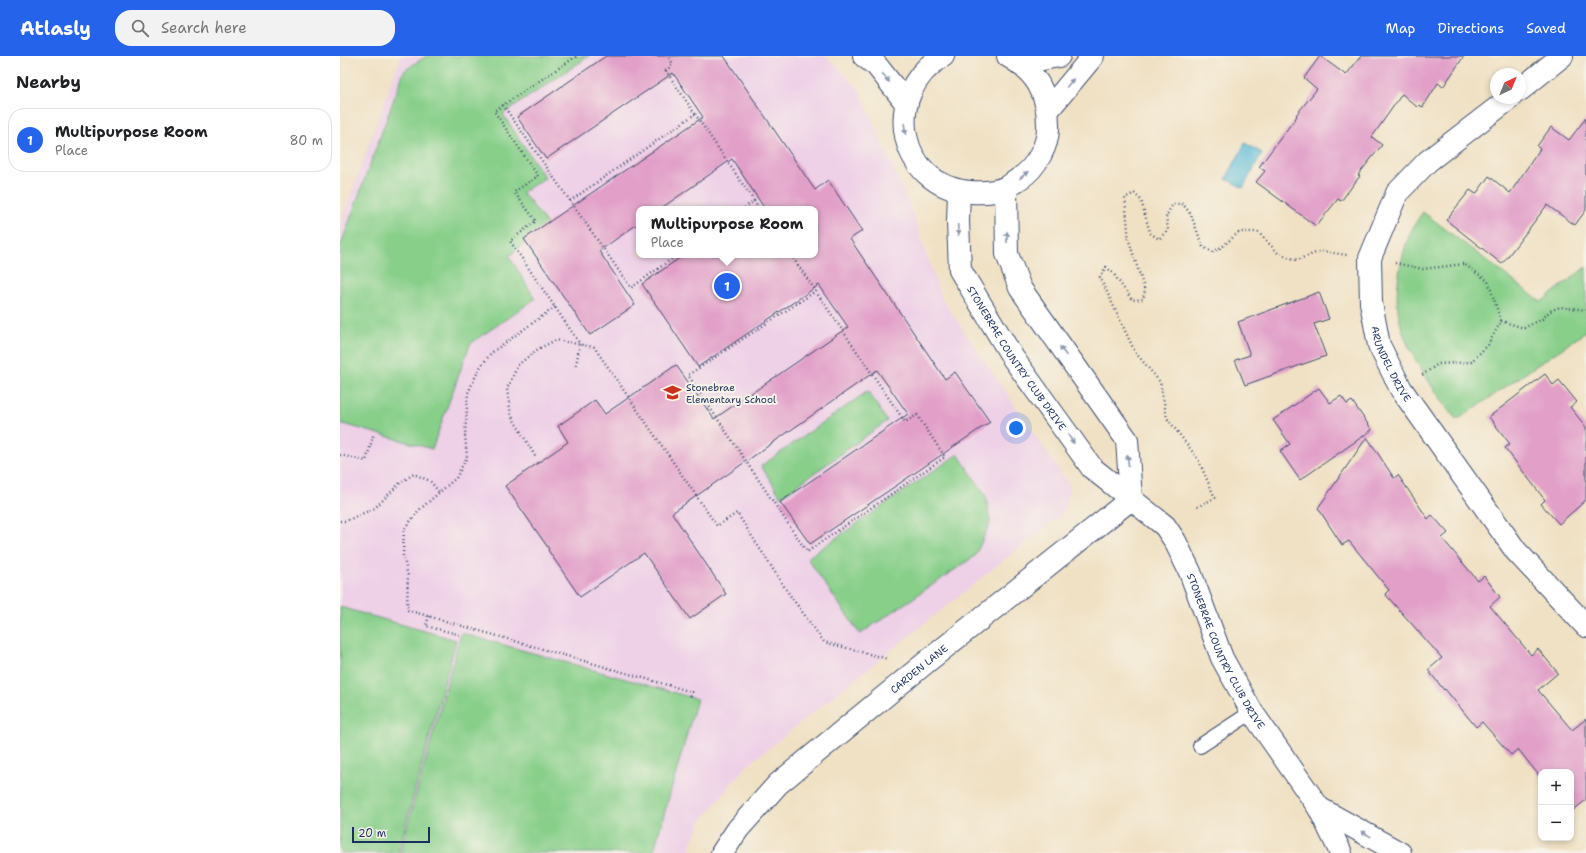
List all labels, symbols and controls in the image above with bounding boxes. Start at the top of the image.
search box [115,10,395,46]
text: Atlasly [20,16,91,41]
icon: search [129,17,151,39]
text: Search here [161,18,247,38]
text: Map [1386,19,1416,37]
text: Directions [1438,19,1504,37]
text: Saved [1526,19,1566,37]
north arrow [1490,68,1526,104]
text: Nearby [16,71,81,93]
one-way arrow [882,73,891,84]
one-way arrow [1066,77,1075,88]
text: Multipurpose Room [55,122,208,142]
one-way arrow [902,123,908,135]
text: 1 [27,132,33,149]
text: 80 m [289,132,323,149]
text: Place [55,142,88,159]
one-way arrow [1019,170,1029,179]
popup [636,206,818,258]
text: Multipurpose Room [651,214,803,234]
one-way arrow [955,224,962,236]
one-way arrow [1004,230,1010,243]
text: Place [651,234,684,251]
pin: 1 [714,271,740,301]
street label: STONEBRAE COUNTRY CLUB DRIVE [965,283,1069,433]
street label: ARUNDEL DRIVE [1369,325,1414,404]
one-way arrow [1059,345,1067,356]
place label: Stonebrae Elementary School [686,381,776,406]
school or university icon: Stonebrae Elementary School [663,383,683,403]
your location [1006,418,1026,438]
one-way arrow [1067,434,1075,444]
one-way arrow [1125,454,1132,466]
street label: STONEBRAE COUNTRY CLUB DRIVE [1185,571,1268,731]
street label: CARDEN LANE [887,641,950,696]
map controls [1538,769,1574,841]
button: + [1538,769,1574,805]
button: − [1538,805,1574,841]
scale bar [352,825,430,844]
text: 20 m [358,826,386,841]
one-way arrow [1360,831,1372,837]

